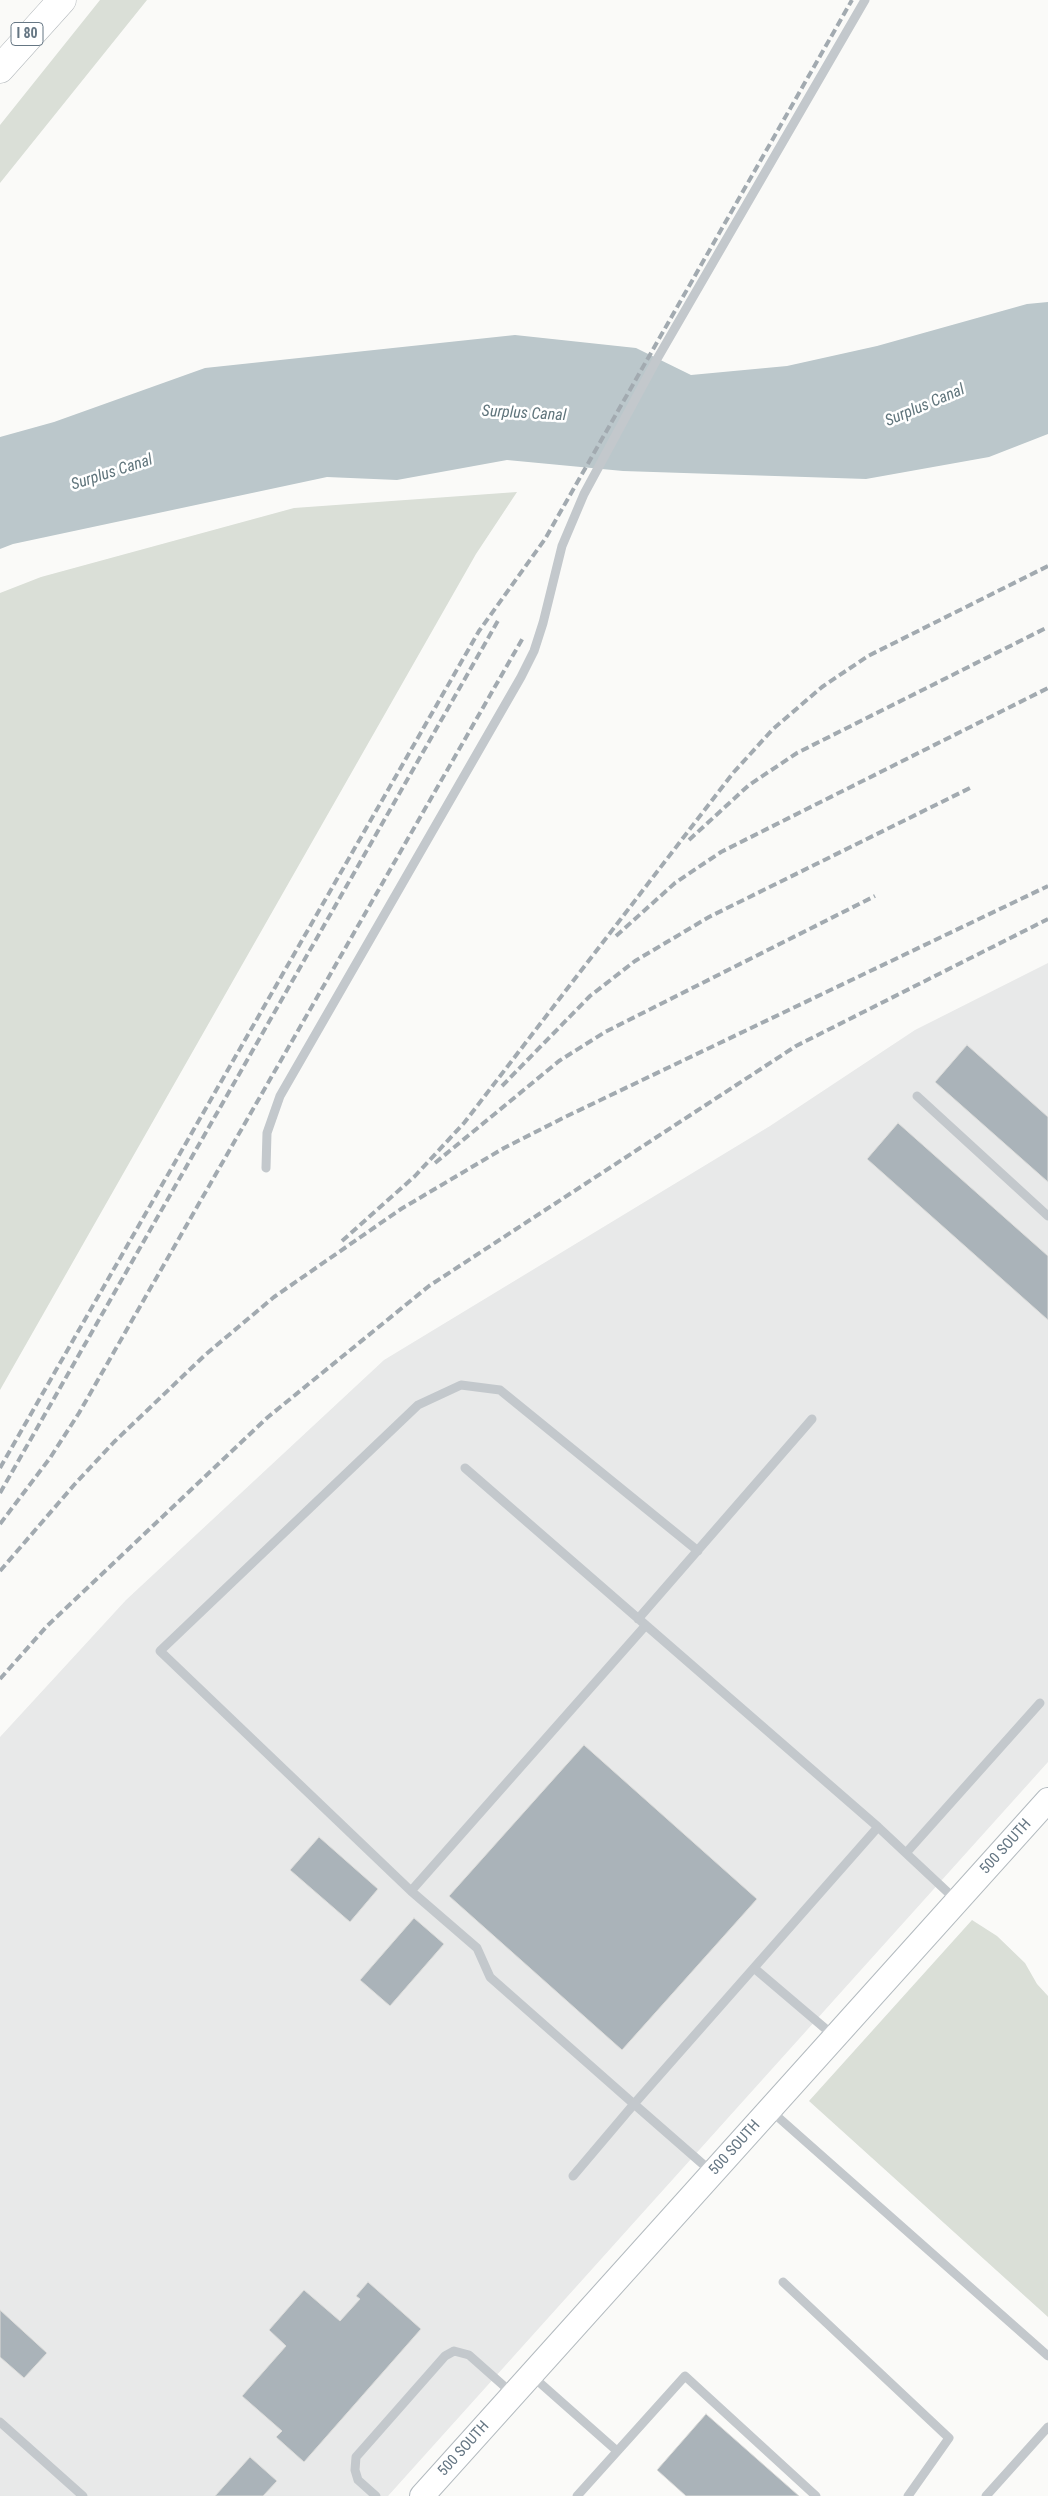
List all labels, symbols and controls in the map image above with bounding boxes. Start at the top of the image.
road number: I 80 [11,22,43,46]
water label: Surplus Canal [882,381,968,431]
water label: Surplus Canal [481,402,567,426]
water label: Surplus Canal [69,451,155,495]
street label: 500 SOUTH [977,1816,1035,1878]
street label: 500 SOUTH [706,2117,764,2179]
street label: 500 SOUTH [435,2418,493,2480]

